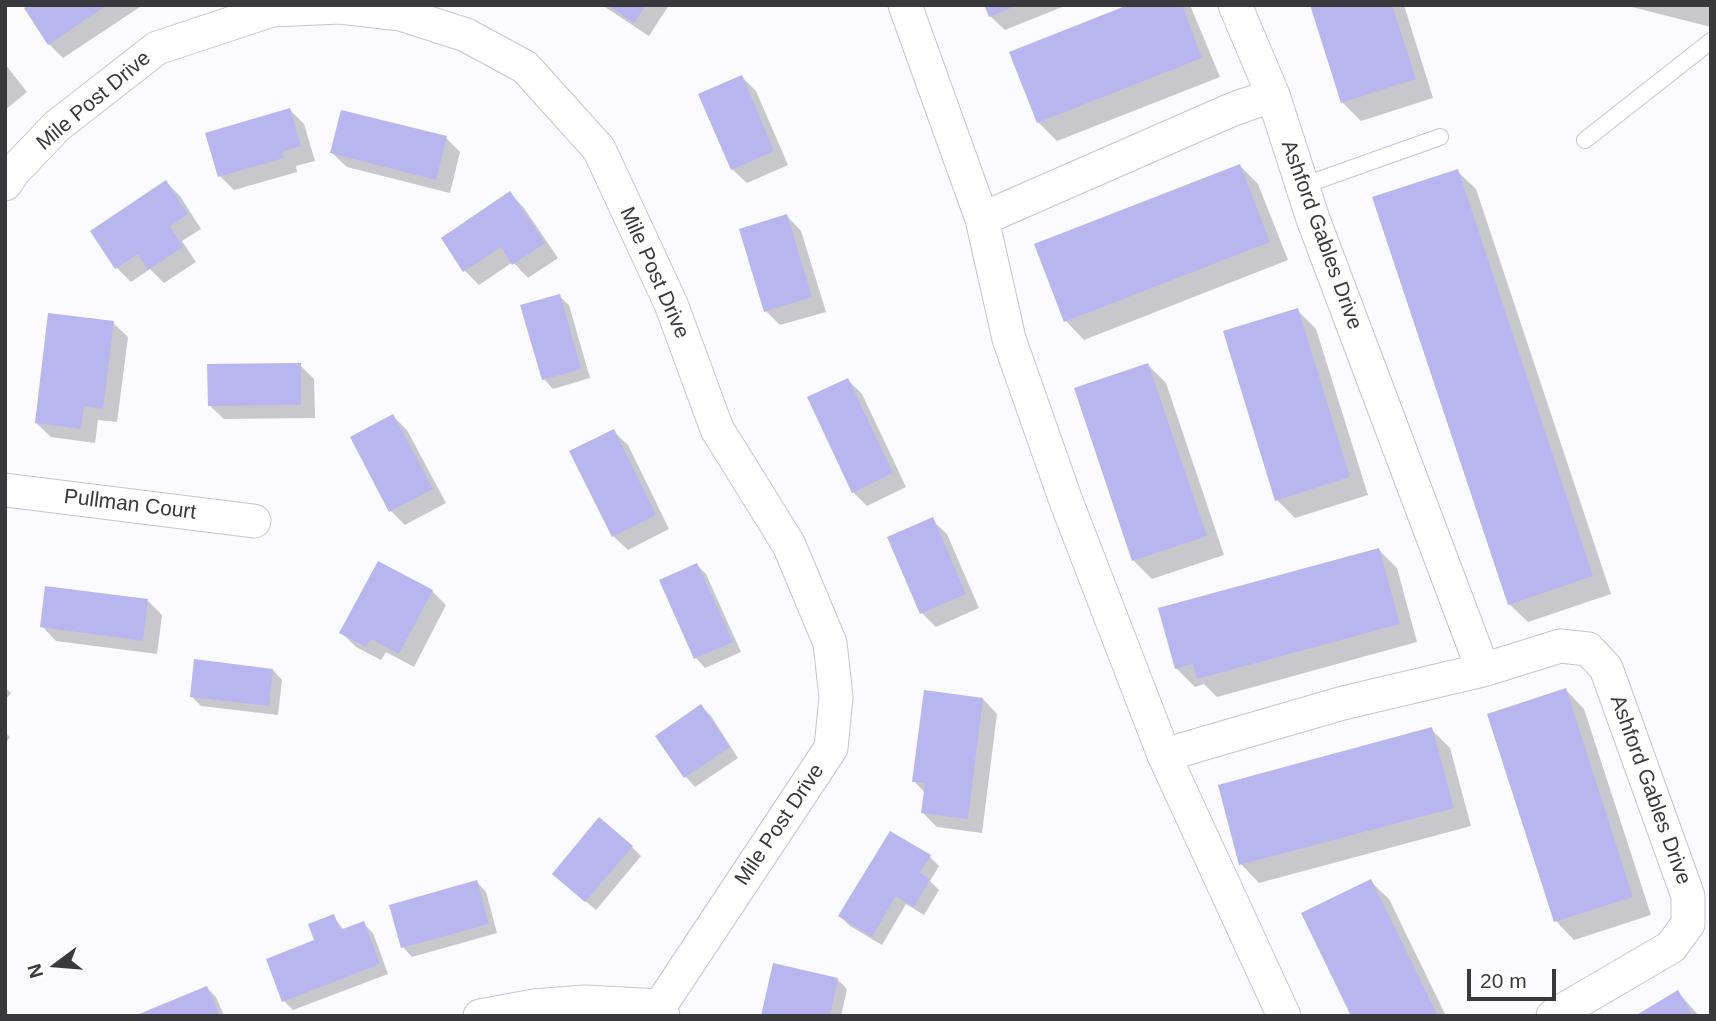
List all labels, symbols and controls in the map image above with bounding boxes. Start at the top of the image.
street label: Mile Post Drive [32,46,156,156]
street label: Ashford Gables Drive [1275,137,1367,333]
street label: Mile Post Drive [614,203,694,343]
street label: Pullman Court [62,484,198,526]
street label: Ashford Gables Drive [1604,692,1696,888]
street label: Mile Post Drive [730,759,830,891]
north arrow [21,930,91,1000]
scale bar [1471,954,1560,998]
text: N [23,961,47,980]
text: 20 m [1480,969,1527,992]

